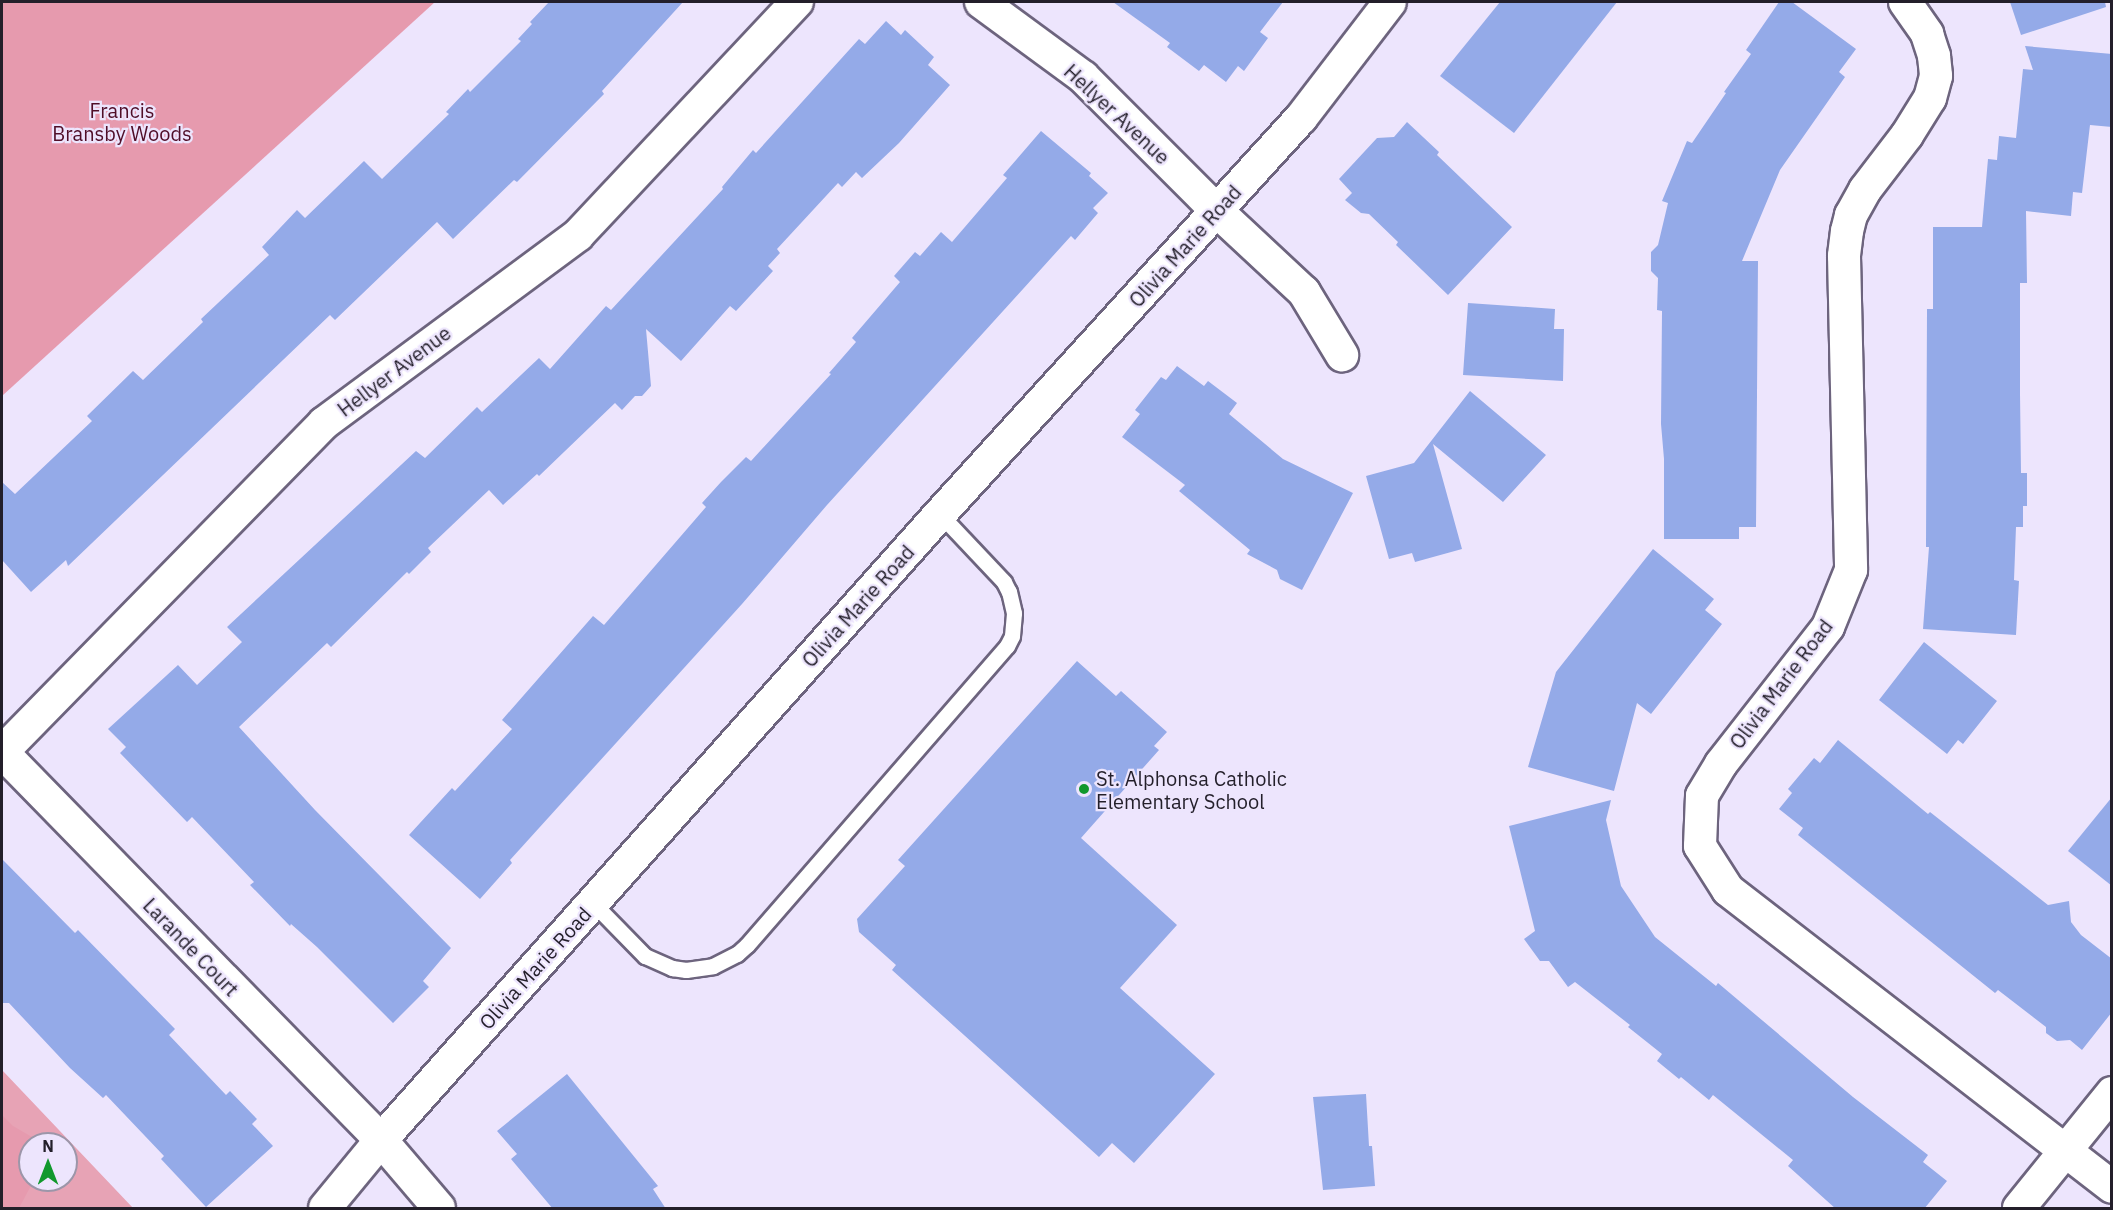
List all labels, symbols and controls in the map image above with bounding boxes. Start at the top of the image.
street label: Hellyer Avenue [1059,59,1175,169]
park label: Francis Bransby Woods [52,99,192,146]
street label: Olivia Marie Road [1124,180,1246,312]
street label: Hellyer Avenue [333,321,455,421]
street label: Olivia Marie Road [797,540,919,672]
street label: Olivia Marie Road [1725,615,1837,753]
place label: St. Alphonsa Catholic Elementary School [1096,766,1287,813]
marker: St. Alphonsa Catholic Elementary School [1077,782,1091,796]
street label: Larande Court [138,893,244,1001]
street label: Olivia Marie Road [474,902,596,1034]
north arrow [18,1132,78,1192]
text: N [42,1136,54,1156]

